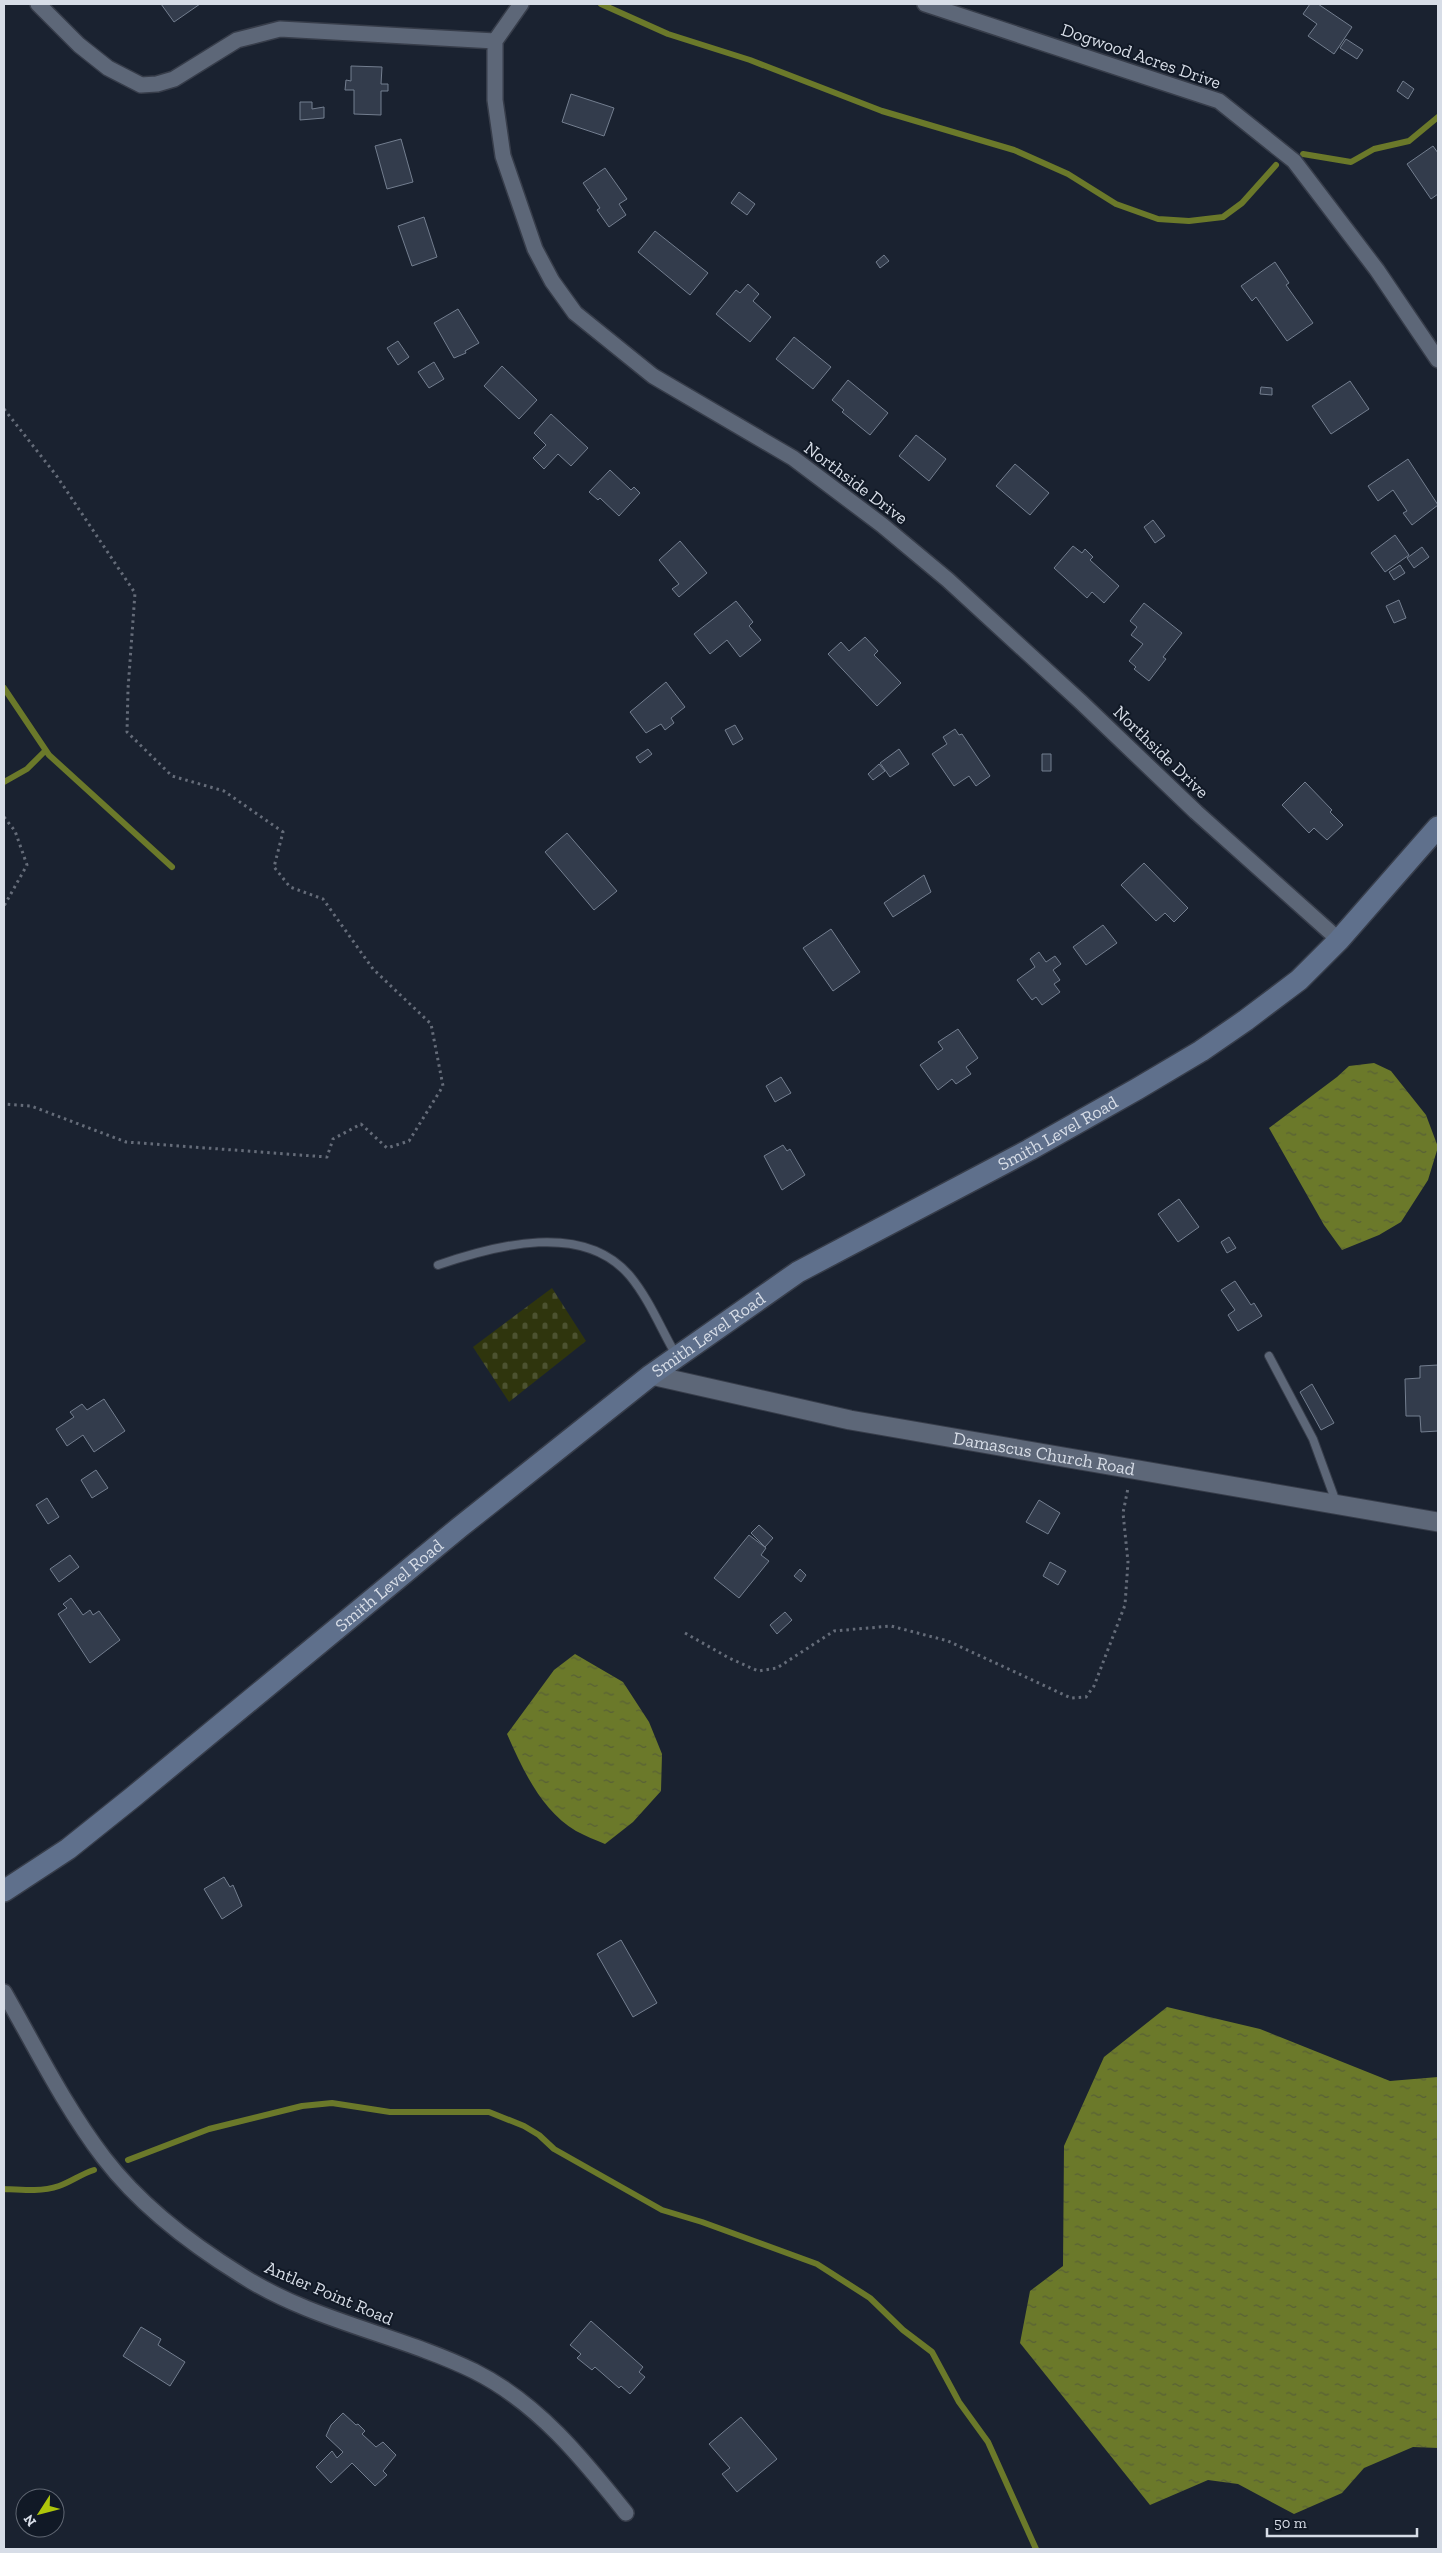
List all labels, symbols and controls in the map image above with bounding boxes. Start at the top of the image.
street label: Dogwood Acres Drive [1058,18,1224,94]
street label: Northside Drive [800,437,912,529]
street label: Northside Drive [1109,701,1213,803]
street label: Smith Level Road [994,1091,1122,1175]
street label: Smith Level Road [647,1287,770,1382]
street label: Damascus Church Road [951,1427,1137,1480]
street label: Smith Level Road [331,1534,448,1637]
street label: Antler Point Road [262,2256,397,2330]
north arrow [15,2488,65,2538]
scale bar [1267,2506,1417,2538]
text: N [20,2511,40,2530]
text: 50 m [1274,2514,1307,2532]

